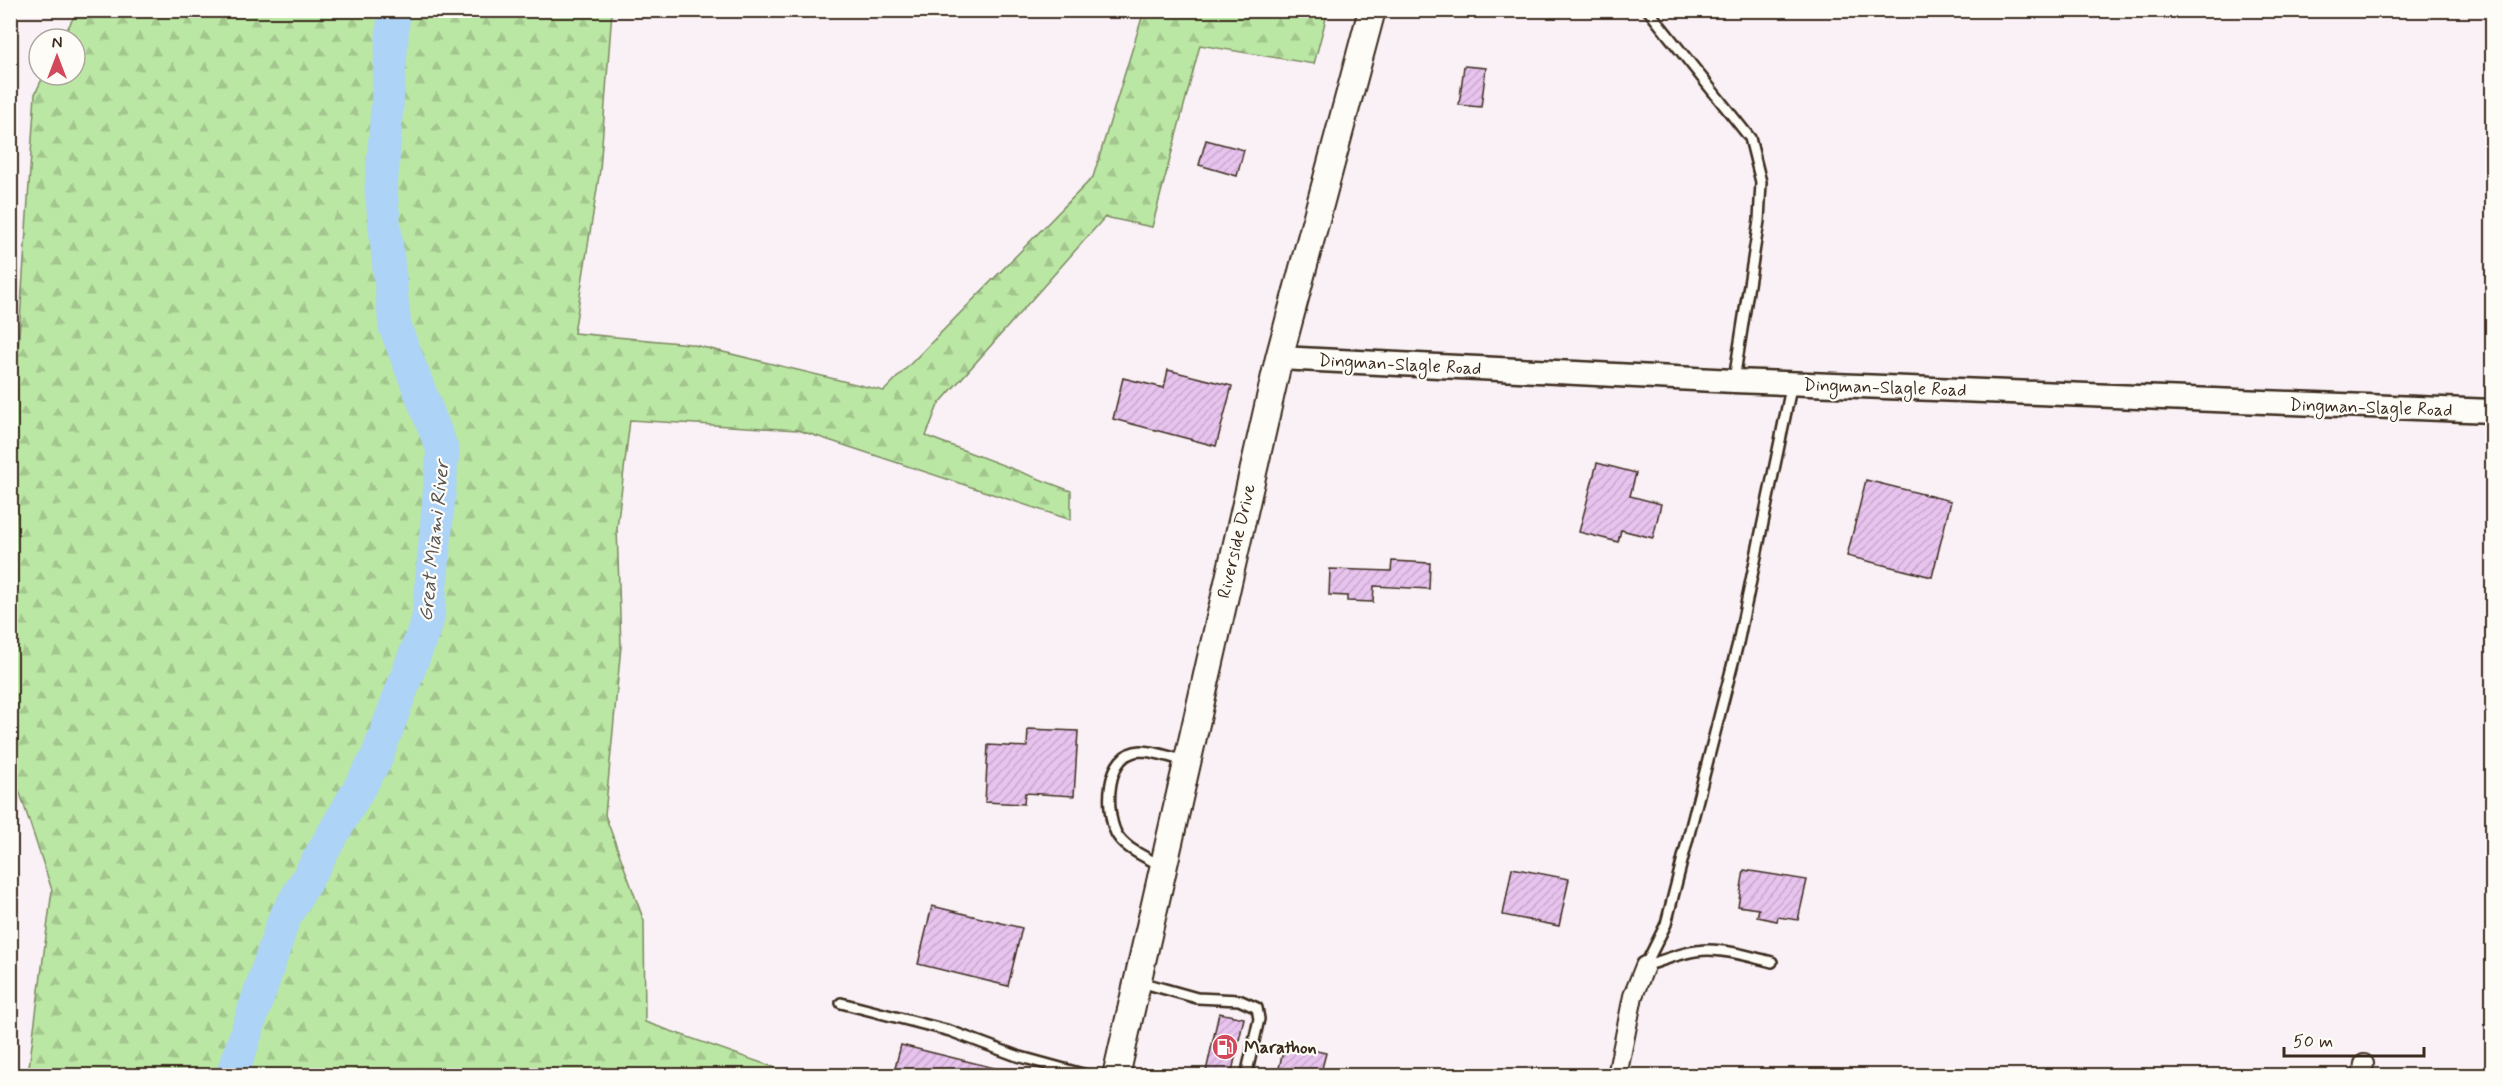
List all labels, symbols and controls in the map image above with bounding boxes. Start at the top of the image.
north arrow [27,27,87,87]
text: N [52,33,62,54]
street label: Dingman-Slagle Road [1318,349,1482,382]
street label: Dingman-Slagle Road [1803,373,1967,404]
street label: Dingman-Slagle Road [2289,393,2453,424]
water label: Great Miami River [413,457,457,623]
street label: Riverside Drive [1212,482,1262,601]
scale bar [2284,1020,2424,1058]
text: 50 m [2293,1030,2333,1054]
fuel station icon: Marathon [1210,1032,1240,1062]
place label: Marathon [1244,1036,1317,1060]

